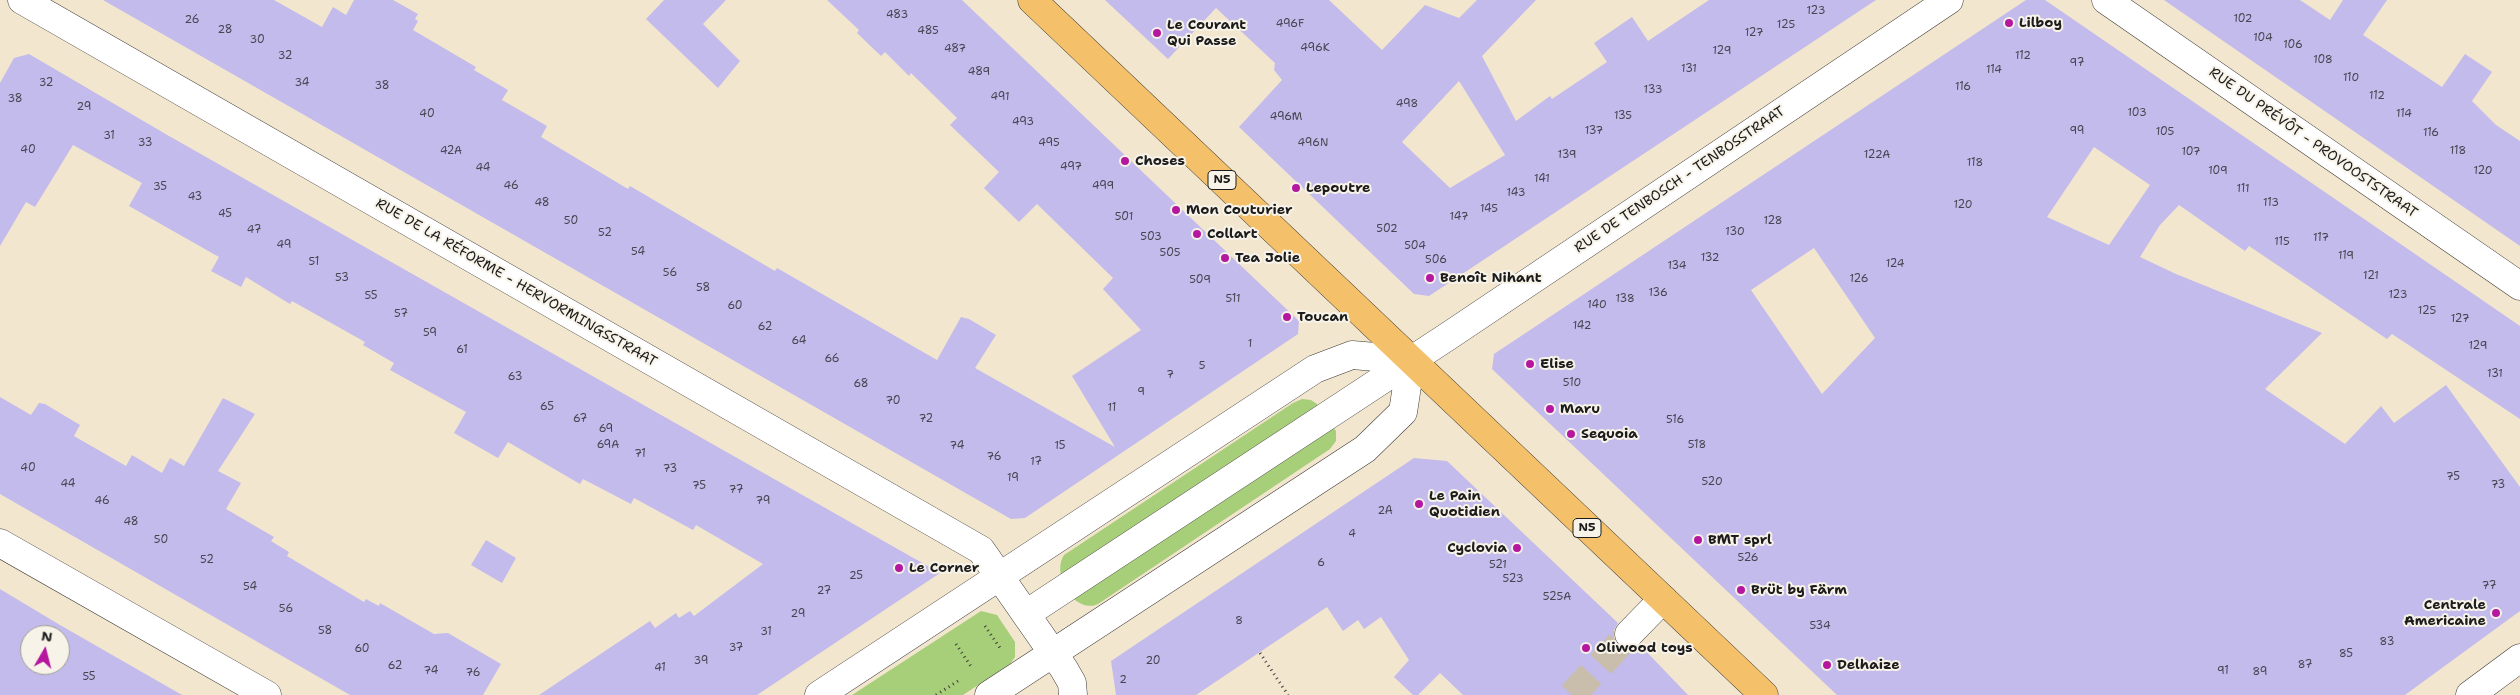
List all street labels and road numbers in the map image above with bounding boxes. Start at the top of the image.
street label: RUE DU PRÉVÔT - PROVOOSTSTRAAT [2205,64,2421,222]
street label: RUE DE TENBOSCH - TENBOSSTRAAT [1572,103,1788,257]
road number: N5 [1208,170,1236,190]
street label: RUE DE LA RÉFORME - HERVORMINGSSTRAAT [372,195,660,371]
road number: N5 [1573,518,1601,538]

